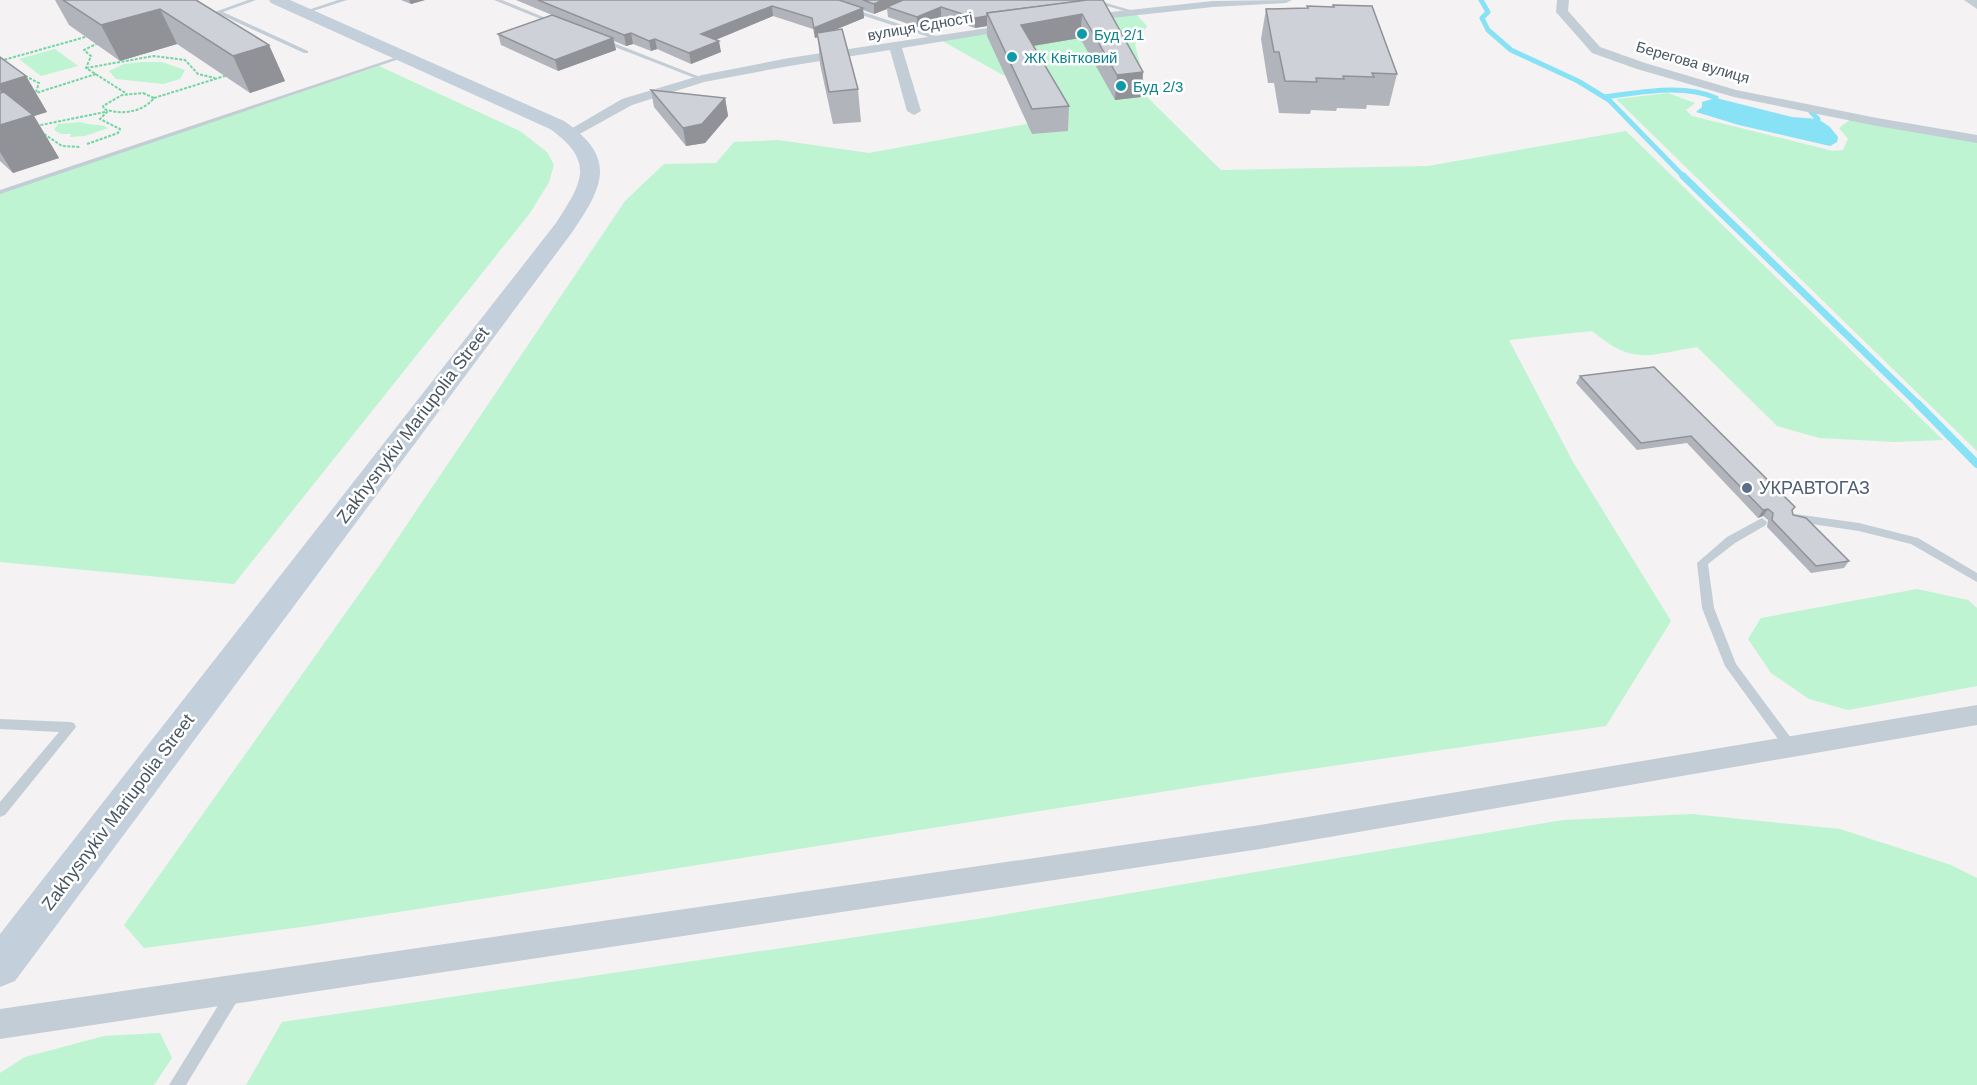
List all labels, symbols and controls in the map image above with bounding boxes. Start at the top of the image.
street label: вулиця Єдності [866,8,974,44]
place label: Буд 2/1 [1094,26,1144,43]
marker: Буд 2/1 [1075,27,1089,41]
street label: Берегова вулиця [1634,38,1752,86]
place label: ЖК Квітковий [1024,49,1117,66]
marker: ЖК Квітковий [1005,50,1019,64]
place label: Буд 2/3 [1133,78,1183,95]
marker: Буд 2/3 [1114,79,1128,93]
street label: Zakhysnykiv Mariupolia Street [333,323,493,527]
place label: УКРАВТОГАЗ [1759,478,1870,498]
marker: УКРАВТОГАЗ [1740,481,1754,495]
street label: Zakhysnykiv Mariupolia Street [38,710,198,914]

